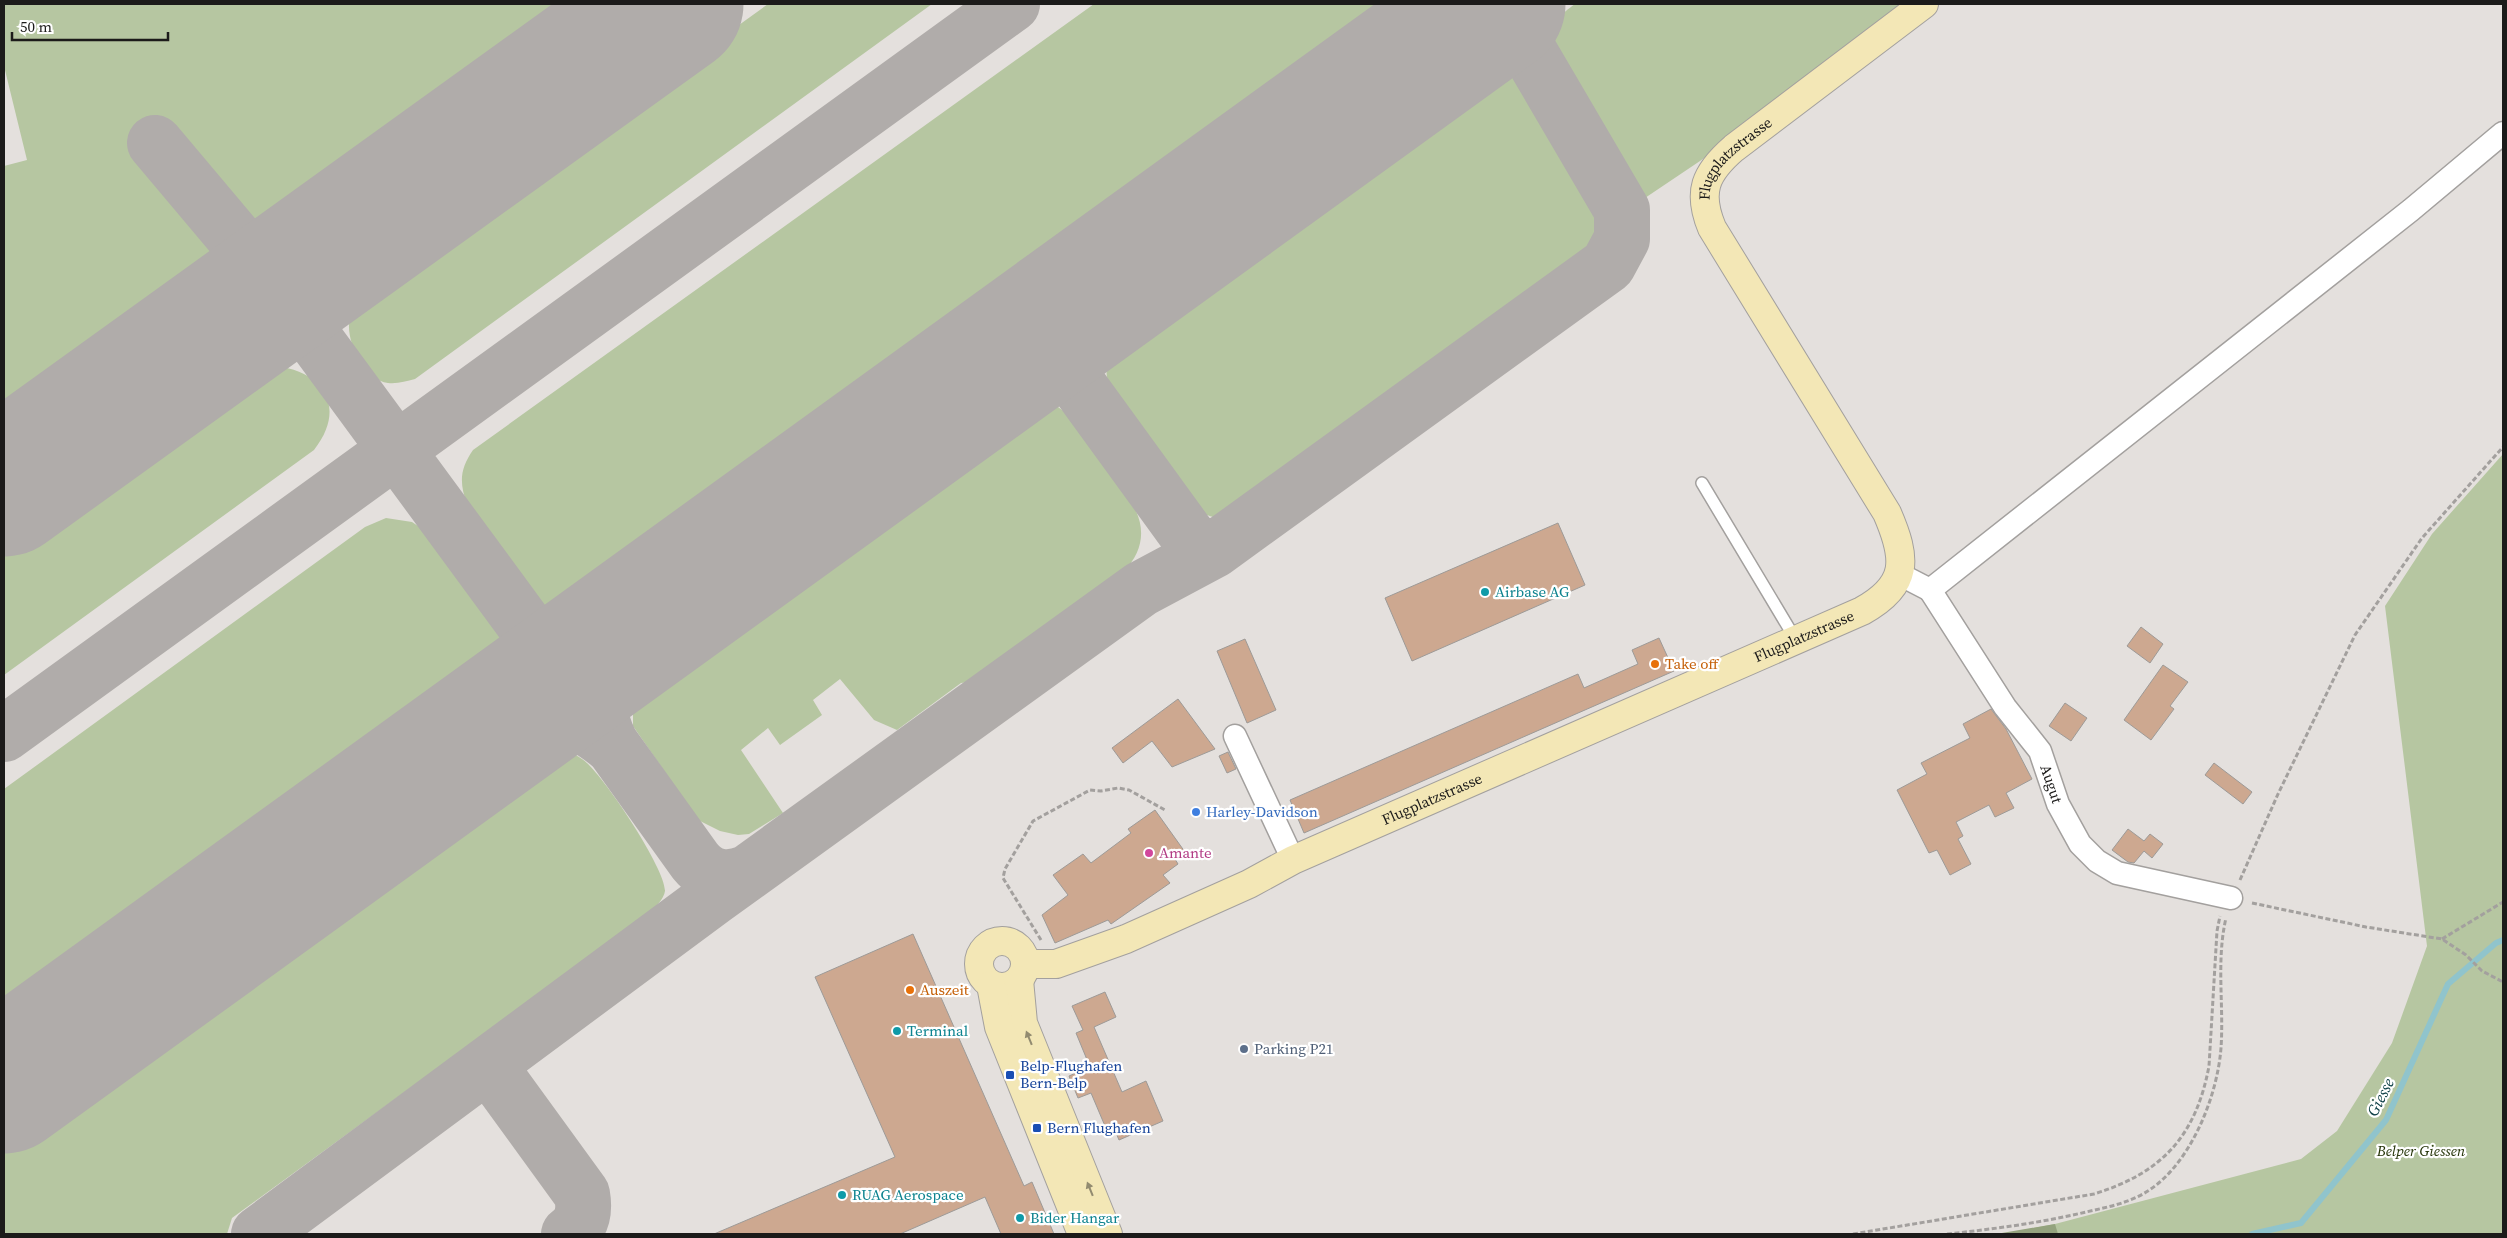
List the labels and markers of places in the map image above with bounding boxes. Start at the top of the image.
place label: Airbase AG [1495,581,1569,602]
marker: Airbase AG [1479,586,1491,598]
place label: Take off [1665,653,1719,674]
marker: Take off [1649,658,1661,670]
place label: Harley-Davidson [1206,801,1318,822]
marker: Harley-Davidson [1190,806,1202,818]
place label: Amante [1159,842,1212,863]
marker: Amante [1143,847,1155,859]
place label: Auszeit [920,979,969,1000]
marker: Auszeit [904,984,916,996]
place label: Terminal [907,1020,969,1041]
marker: Terminal [891,1025,903,1037]
place label: Parking P21 [1254,1038,1333,1059]
marker: Parking P21 [1238,1043,1250,1055]
place label: Belp-Flughafen Bern-Belp [1020,1055,1122,1093]
marker: Belp-Flughafen Bern-Belp [1004,1069,1016,1081]
place label: Bern Flughafen [1047,1117,1151,1138]
marker: Bern Flughafen [1031,1122,1043,1134]
place label: RUAG Aerospace [852,1184,964,1205]
marker: RUAG Aerospace [836,1189,848,1201]
place label: Bider Hangar [1030,1207,1120,1228]
marker: Bider Hangar [1014,1212,1026,1224]

